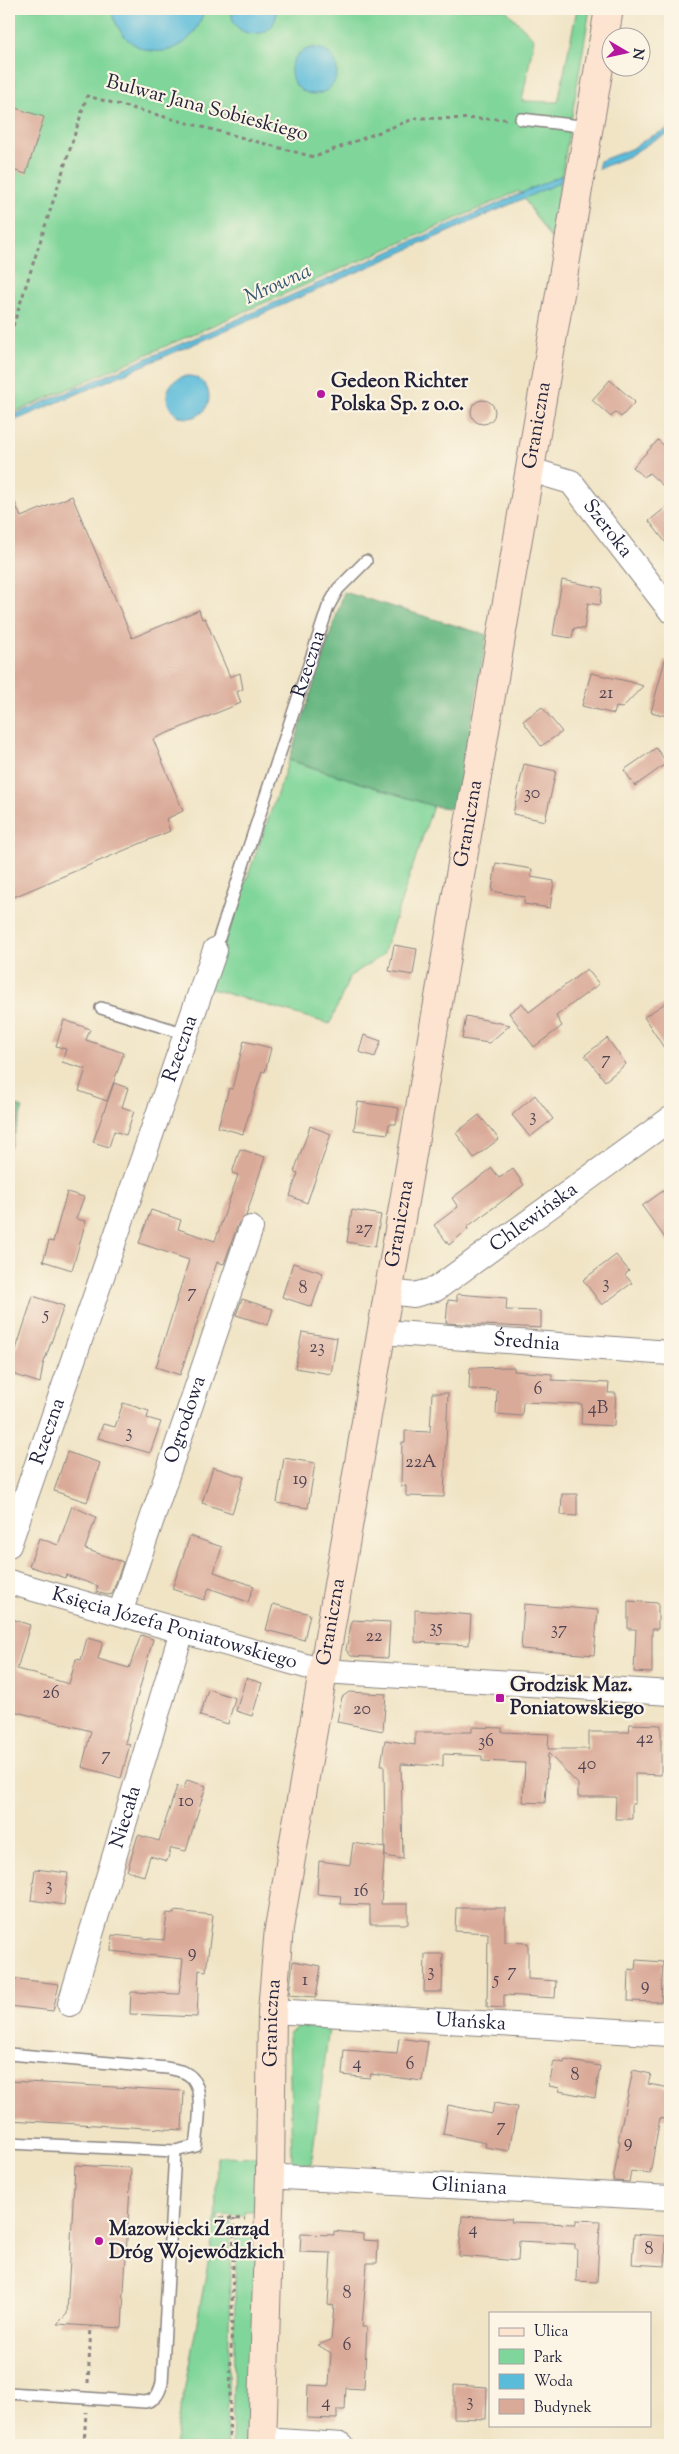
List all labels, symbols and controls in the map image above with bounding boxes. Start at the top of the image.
north arrow [602,28,652,78]
text: N [626,47,648,61]
street label: Bulwar Jana Sobieskiego [103,68,311,150]
water label: Mrowna [240,257,317,313]
place label: Gedeon Richter Polska Sp. z o.o. [331,368,469,420]
street label: Graniczna [516,380,559,471]
marker: Gedeon Richter Polska Sp. z o.o. [315,388,327,400]
street label: Szeroka [575,493,639,564]
street label: Rzeczna [285,627,334,701]
house number: 21 [599,681,613,707]
street label: Graniczna [447,778,491,870]
house number: 30 [524,781,540,807]
street label: Rzeczna [156,1012,206,1086]
house number: 7 [601,1047,611,1073]
house number: 3 [529,1104,537,1130]
street label: Chlewińska [484,1176,584,1260]
street label: Graniczna [378,1178,422,1270]
house number: 27 [355,1216,373,1242]
house number: 3 [602,1271,610,1297]
house number: 8 [299,1276,308,1302]
house number: 7 [187,1280,197,1306]
house number: 5 [42,1302,49,1328]
street label: Średnia [492,1325,561,1359]
house number: 23 [309,1335,325,1361]
street label: Ogrodowa [157,1372,214,1468]
house number: 6 [534,1377,543,1403]
street label: Rzeczna [23,1394,73,1469]
house number: 4B [588,1396,608,1422]
house number: 3 [125,1420,133,1446]
house number: 22A [405,1450,437,1476]
house number: 19 [293,1467,308,1493]
street label: Graniczna [310,1576,353,1668]
street label: Księcia Józefa Poniatowskiego [48,1580,301,1678]
house number: 35 [429,1615,443,1641]
house number: 37 [551,1617,567,1643]
house number: 22 [366,1624,383,1650]
place label: Grodzisk Maz. Poniatowskiego [510,1672,644,1724]
house number: 26 [42,1681,60,1707]
marker: Grodzisk Maz. Poniatowskiego [494,1692,506,1704]
house number: 20 [353,1697,371,1723]
house number: 42 [636,1726,654,1752]
house number: 36 [478,1729,494,1755]
house number: 7 [101,1743,111,1769]
house number: 40 [578,1752,596,1778]
street label: Niecała [103,1782,149,1852]
house number: 10 [178,1789,194,1815]
house number: 3 [45,1873,53,1899]
house number: 16 [353,1879,369,1905]
house number: 9 [188,1940,197,1966]
house number: 3 [427,1959,435,1985]
house number: 7 [507,1959,517,1985]
house number: 5 [492,1967,499,1993]
house number: 1 [302,1968,308,1994]
house number: 9 [641,1973,650,1999]
street label: Graniczna [257,1978,289,2067]
street label: Ułańska [434,2006,507,2039]
house number: 4 [352,2051,362,2077]
house number: 6 [406,2052,415,2078]
house number: 8 [571,2063,580,2089]
house number: 7 [496,2114,506,2140]
house number: 9 [624,2130,633,2156]
street label: Gliniana [431,2171,508,2204]
place label: Mazowiecki Zarząd Dróg Wojewódzkich [109,2216,285,2268]
house number: 4 [468,2217,478,2243]
marker: Mazowiecki Zarząd Dróg Wojewódzkich [93,2235,105,2247]
house number: 8 [645,2237,654,2263]
house number: 8 [343,2281,352,2307]
legend [489,2312,652,2426]
text: Ulica [534,2322,568,2343]
house number: 6 [343,2333,352,2359]
text: Park [534,2348,563,2369]
text: Woda [534,2372,573,2393]
house number: 3 [466,2389,474,2415]
house number: 4 [321,2390,331,2416]
text: Budynek [534,2398,592,2419]

